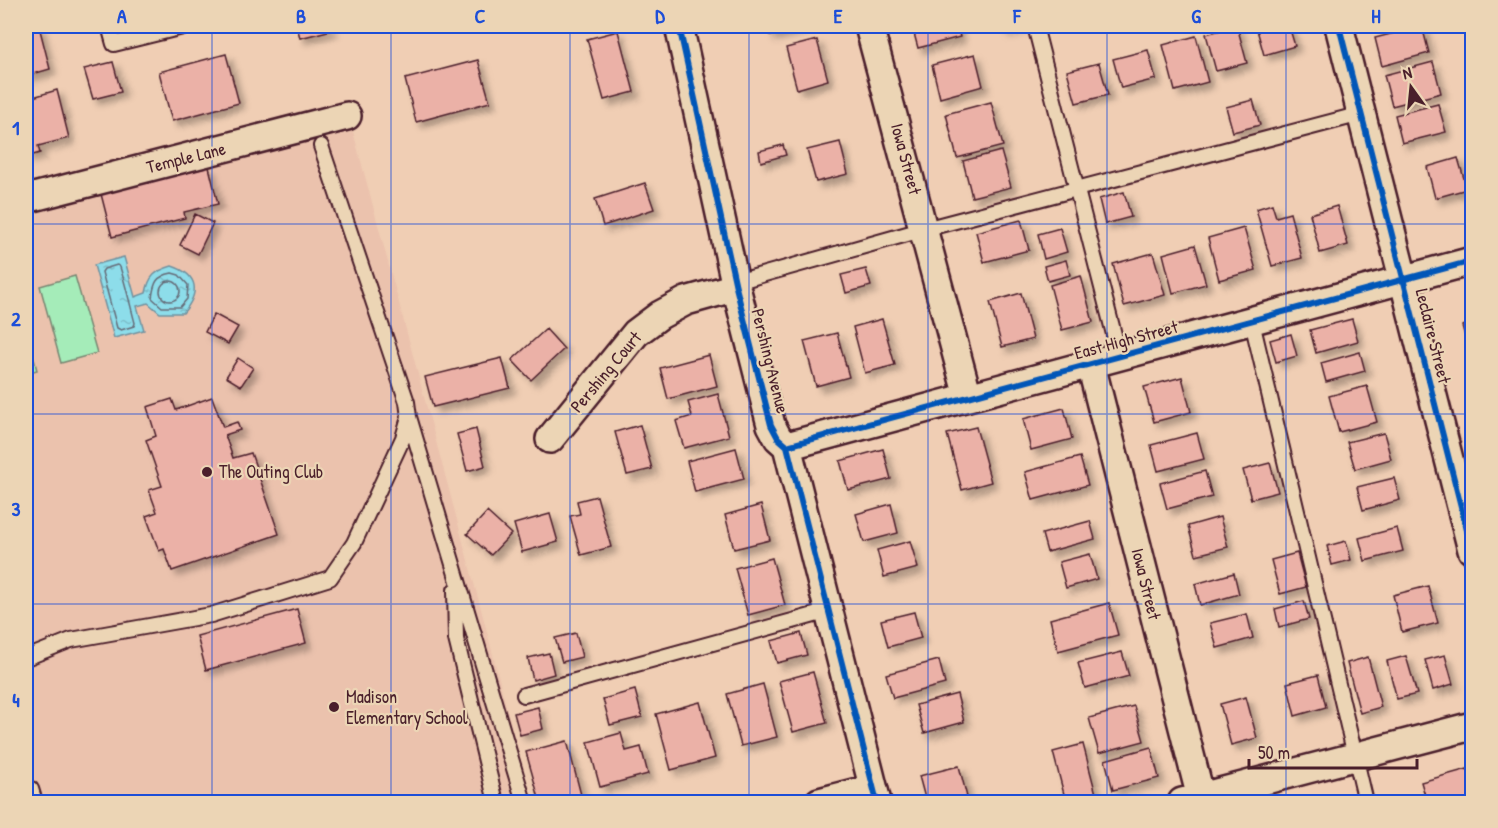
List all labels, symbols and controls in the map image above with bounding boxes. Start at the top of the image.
text: A [117,2,127,29]
text: B [296,2,306,29]
text: C [475,2,486,29]
text: D [655,2,665,29]
text: E [834,2,843,29]
text: F [1012,2,1022,29]
text: G [1191,2,1201,29]
text: H [1371,2,1381,29]
north arrow [1381,57,1441,117]
text: N [1400,61,1415,84]
text: 1 [12,114,20,141]
street label: Iowa Street [885,120,928,198]
street label: Temple Lane [144,136,228,179]
street label: Leclaire Street [1410,286,1458,387]
text: 2 [11,305,21,332]
street label: Pershing Avenue [745,306,796,416]
street label: East High Street [1071,313,1181,365]
street label: Pershing Court [564,325,648,418]
place label: The Outing Club [219,459,323,484]
marker: The Outing Club [200,465,214,479]
text: 3 [12,495,21,522]
street label: Iowa Street [1126,545,1168,623]
place label: Madison Elementary School [346,684,468,730]
text: 4 [12,686,20,713]
marker: Madison Elementary School [327,700,341,714]
scale bar [1249,732,1417,770]
text: 50 m [1258,740,1290,765]

